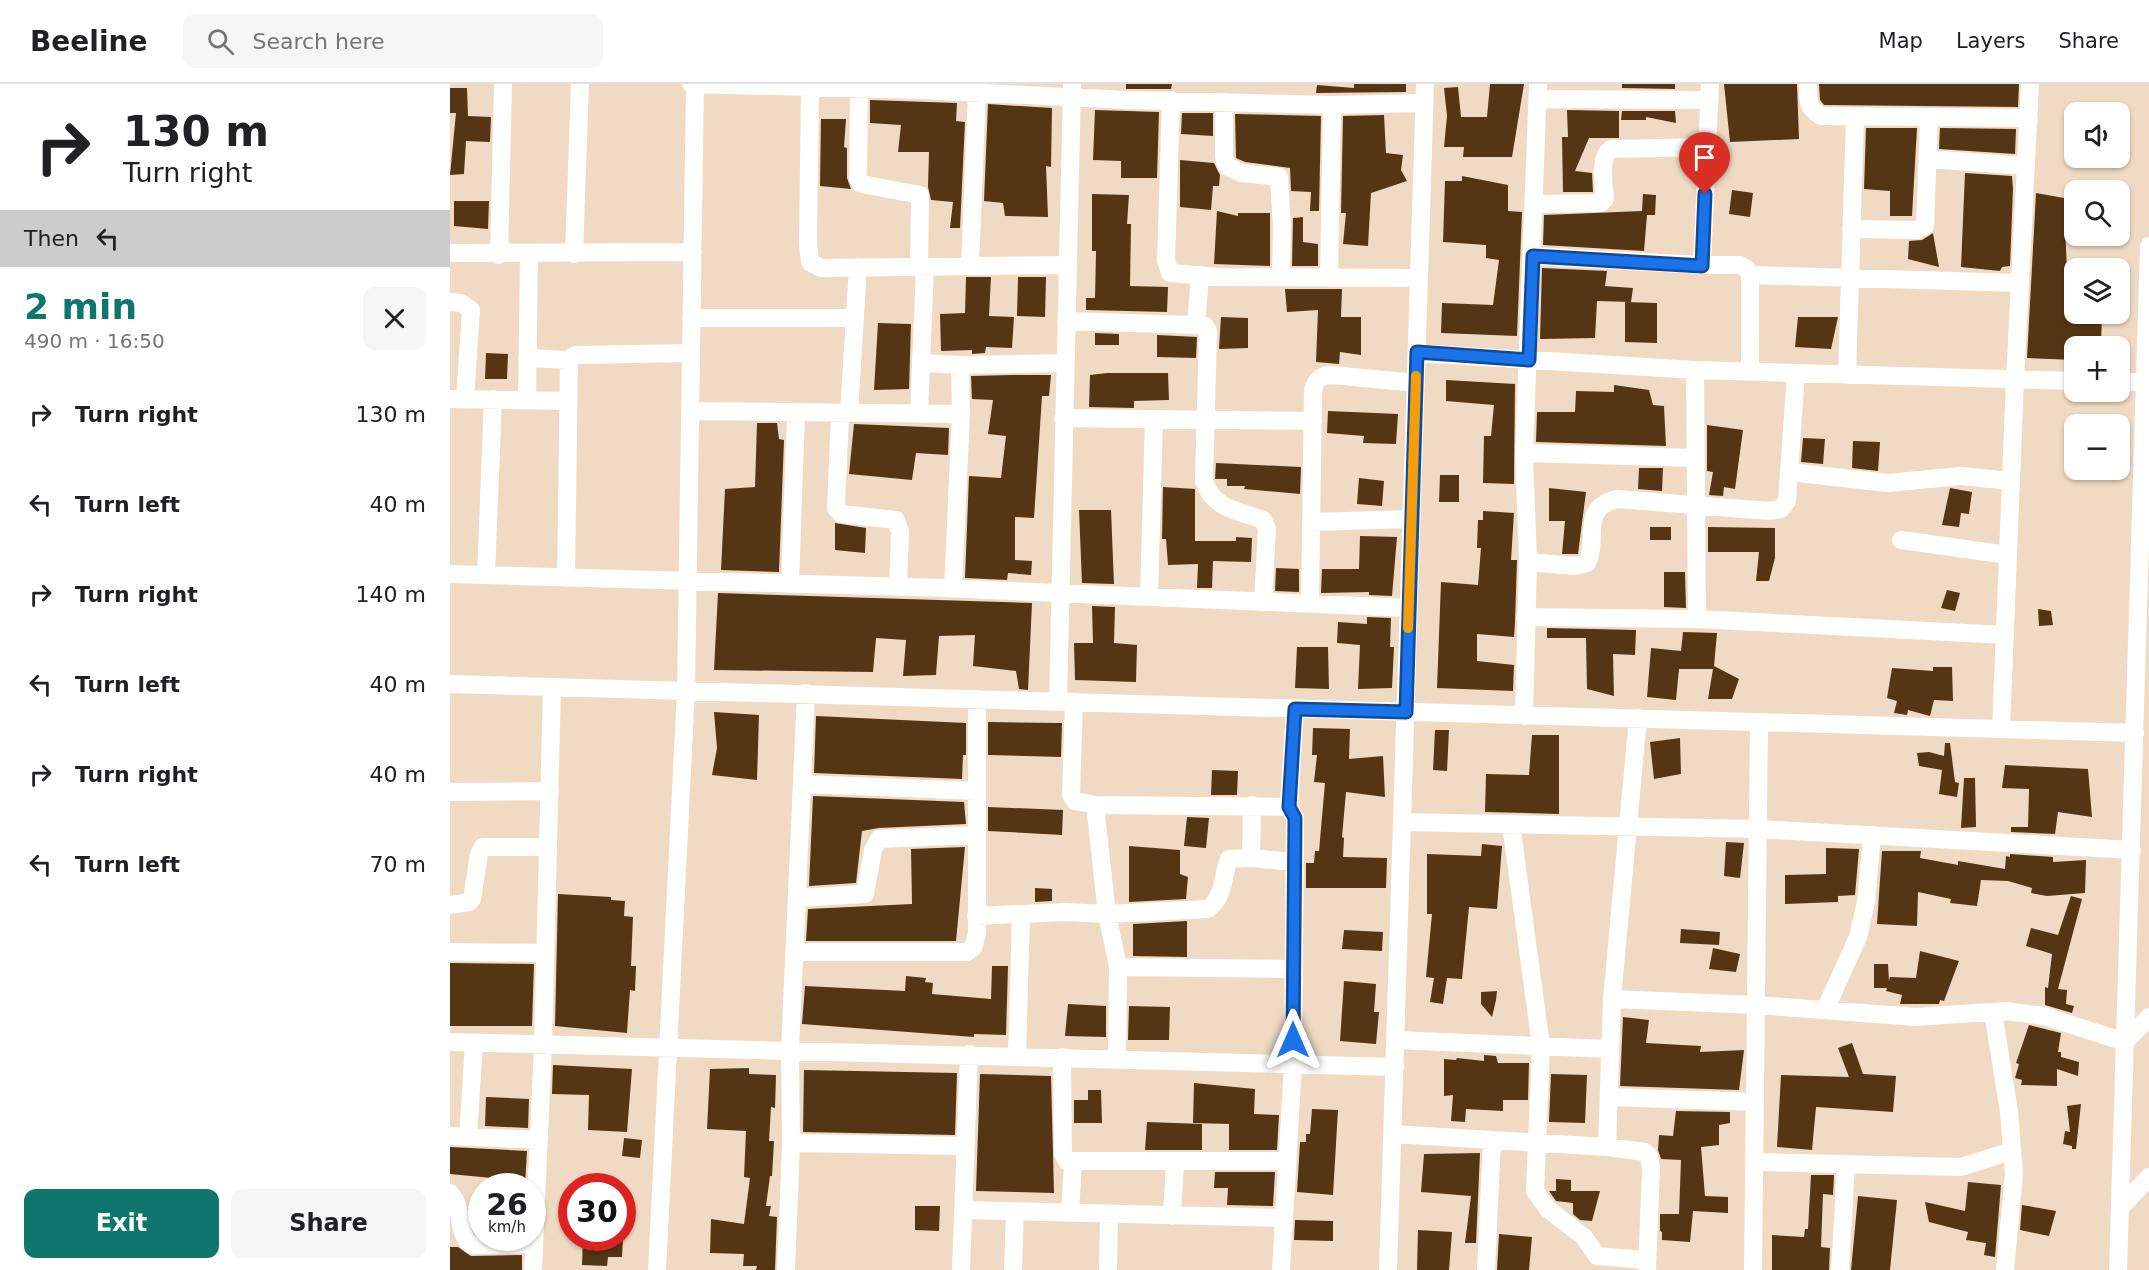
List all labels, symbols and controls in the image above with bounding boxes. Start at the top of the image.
search box [183,14,603,68]
text: Beeline [30,25,147,58]
icon: search [204,25,237,58]
text: Search here [252,29,385,54]
text: Map [1879,29,1923,53]
text: Layers [1956,29,2025,53]
text: Share [2058,29,2119,53]
map controls [2064,102,2130,480]
button: sound [2064,102,2130,168]
text: 130 m [123,107,269,156]
icon: right [24,108,102,186]
pin [1679,132,1730,194]
icon: arrive [1688,141,1721,174]
text: Turn right [123,157,252,188]
button: search [2064,180,2130,246]
icon: left [91,222,124,255]
text: Then [24,226,79,251]
button: layers [2064,258,2130,324]
text: 2 min [24,286,137,327]
button: close [363,287,426,350]
text: 490 m · 16:50 [24,329,165,353]
button: + [2064,336,2130,402]
icon: right [24,398,57,431]
text: Turn right [75,402,198,427]
text: 130 m [356,402,426,427]
button: − [2064,414,2130,480]
icon: left [24,488,57,521]
text: Turn left [75,492,180,517]
text: 40 m [370,492,426,517]
icon: right [24,578,57,611]
text: Turn right [75,582,198,607]
text: 140 m [356,582,426,607]
icon: left [24,668,57,701]
text: Turn left [75,672,180,697]
text: 40 m [370,672,426,697]
icon: right [24,758,57,791]
text: Turn right [75,762,198,787]
text: 40 m [370,762,426,787]
icon: left [24,848,57,881]
text: Turn left [75,852,180,877]
text: 70 m [370,852,426,877]
position arrow [1261,1008,1325,1072]
speed limit sign: 30 [558,1173,636,1251]
text: 26 [486,1187,528,1222]
button: Exit [24,1189,219,1258]
button: Share [231,1189,426,1258]
text: km/h [488,1218,526,1236]

